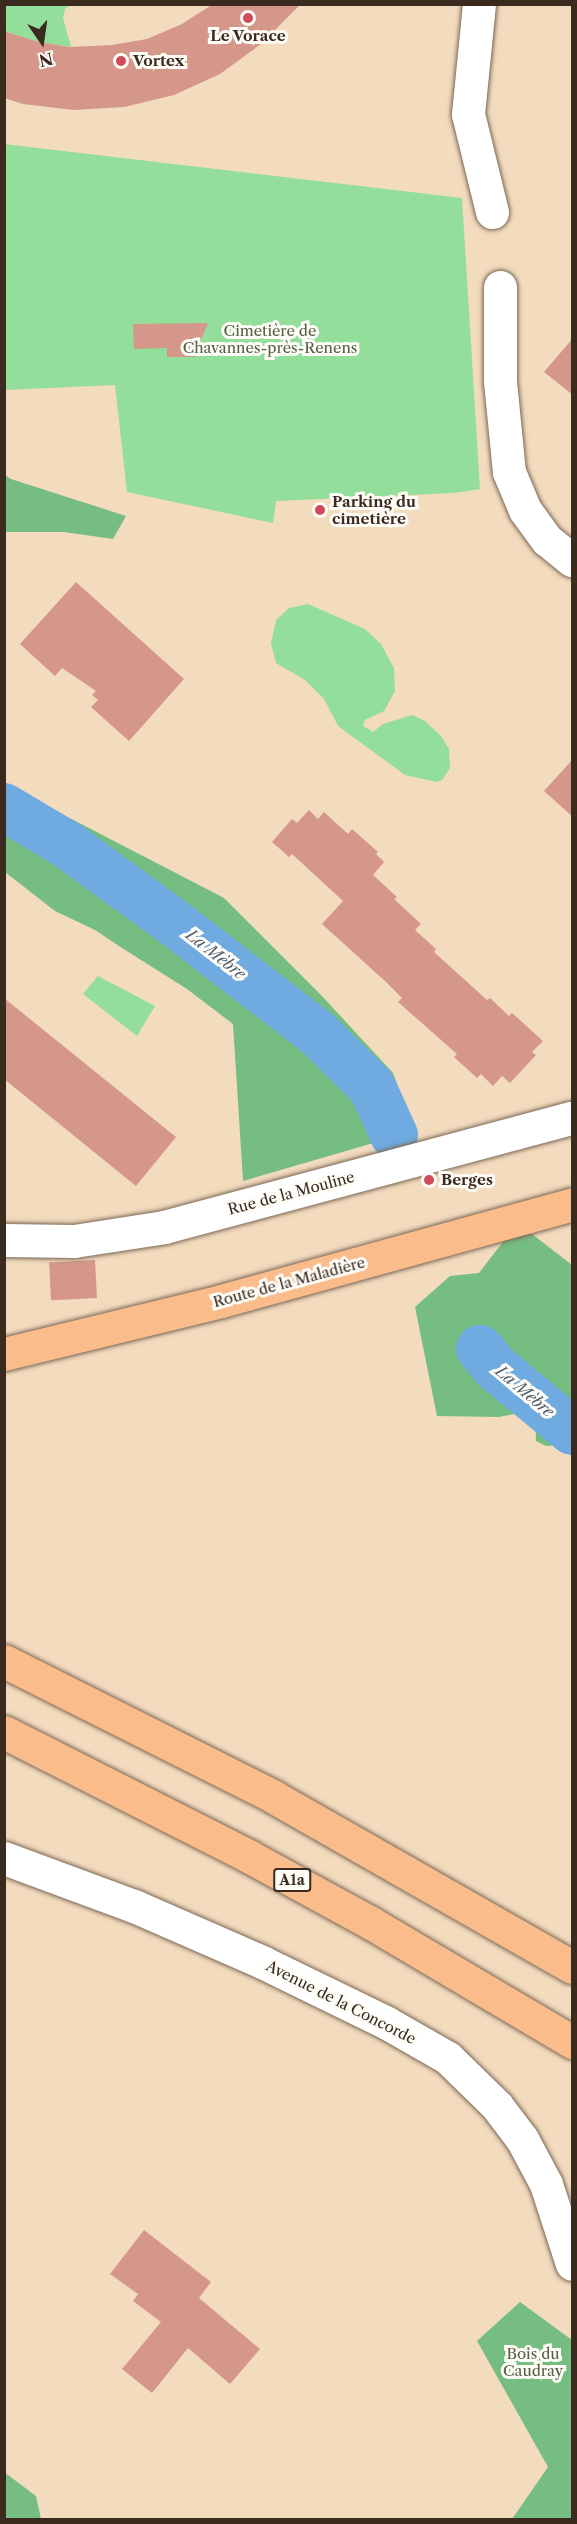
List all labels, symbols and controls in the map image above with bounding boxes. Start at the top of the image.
marker: Le Vorace [241,11,255,25]
north arrow [12,12,72,72]
place label: Le Vorace [210,27,286,45]
text: N [37,48,55,71]
place label: Vortex [133,52,184,70]
marker: Vortex [114,54,128,68]
park label: Cimetière de Chavannes-près-Renens [183,321,357,356]
place label: Parking du cimetière [332,492,416,527]
marker: Parking du cimetière [313,503,327,517]
water label: La Mèbre [182,925,250,983]
street label: Rue de la Mouline [226,1167,356,1219]
place label: Berges [441,1171,493,1189]
marker: Berges [422,1173,436,1187]
street label: Route de la Maladière [211,1253,367,1311]
water label: La Mèbre [492,1361,558,1421]
road number: A1a [272,1869,312,1891]
street label: Avenue de la Concorde [263,1956,419,2048]
park label: Bois du Caudray [503,2344,563,2379]

